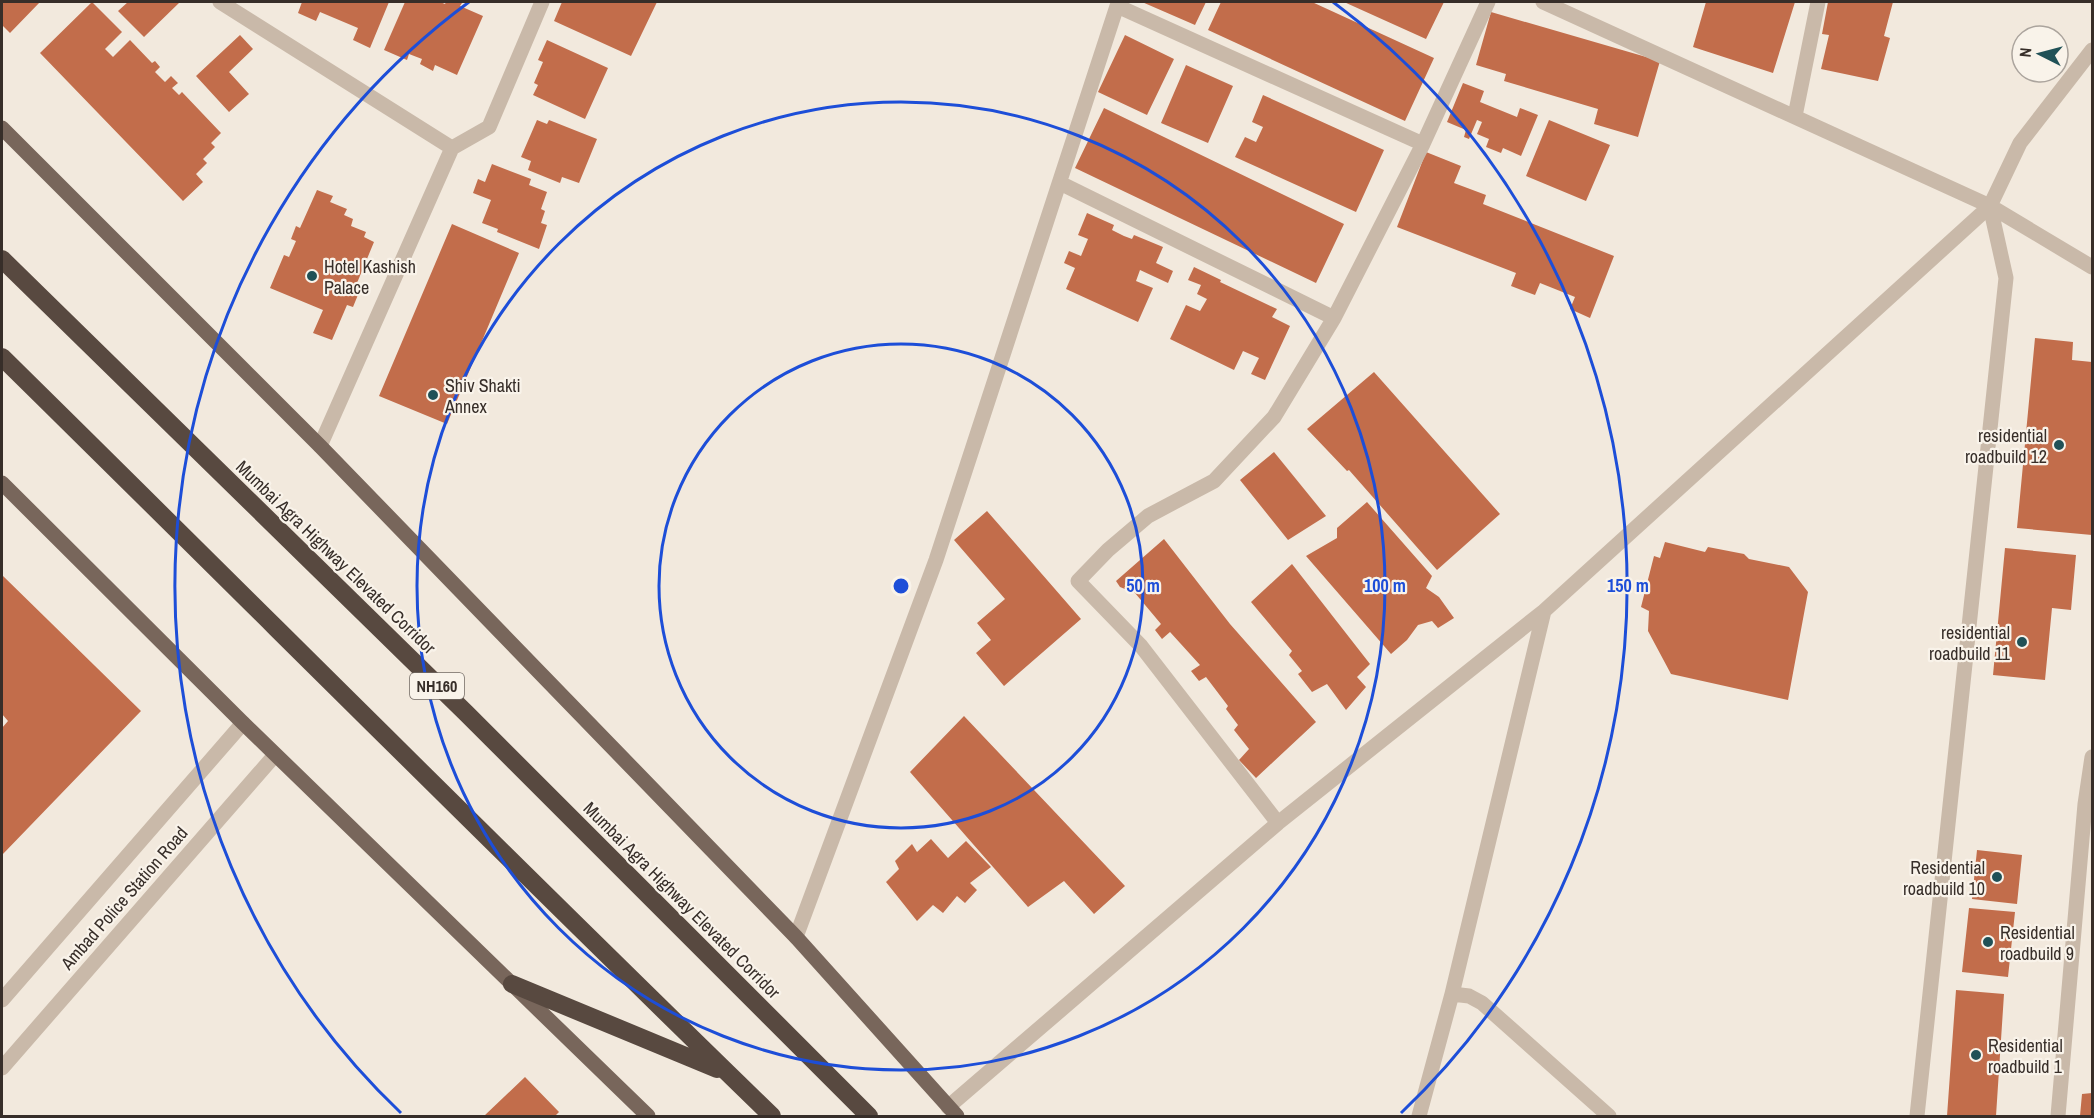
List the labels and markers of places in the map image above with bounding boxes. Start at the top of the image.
place label: Hotel Kashish Palace [324,254,416,300]
marker: Hotel Kashish Palace [305,269,319,283]
place label: Shiv Shakti Annex [444,373,521,419]
marker: Shiv Shakti Annex [426,388,440,402]
place label: residential roadbuild 12 [1965,423,2047,469]
marker: residential roadbuild 12 [2052,438,2066,452]
centre of rings [891,576,911,596]
place label: residential roadbuild 11 [1929,620,2011,666]
marker: residential roadbuild 11 [2015,635,2029,649]
place label: Residential roadbuild 10 [1903,855,1985,901]
marker: Residential roadbuild 10 [1990,870,2004,884]
place label: Residential roadbuild 9 [2000,920,2075,966]
marker: Residential roadbuild 9 [1981,935,1995,949]
place label: Residential roadbuild 1 [1988,1033,2063,1079]
marker: Residential roadbuild 1 [1969,1048,1983,1062]

